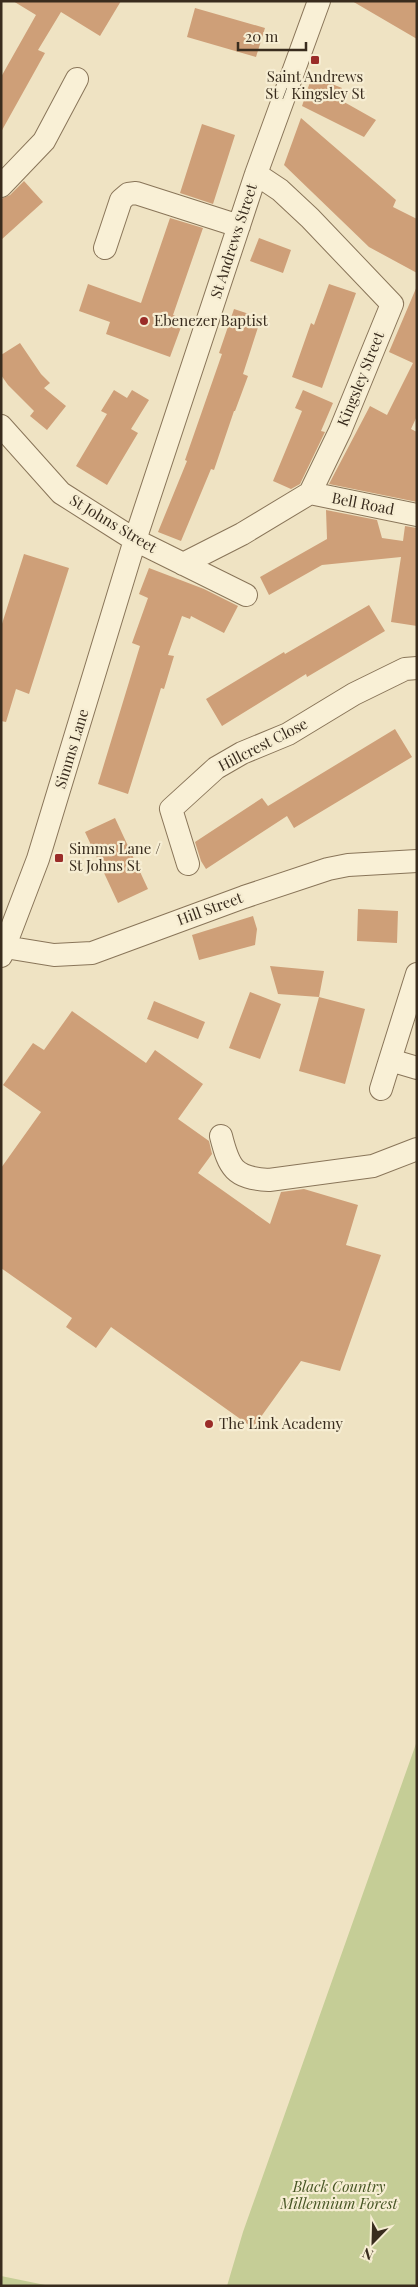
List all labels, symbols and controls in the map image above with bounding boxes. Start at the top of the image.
scale bar [238,20,306,52]
text: 20 m [245,26,279,46]
marker: Saint Andrews St / Kingsley St [309,54,321,66]
place label: Saint Andrews St / Kingsley St [265,66,366,103]
street label: St Andrews Street [205,180,261,301]
place label: Ebenezer Baptist [154,310,268,330]
marker: Ebenezer Baptist [138,315,150,327]
street label: Kingsley Street [332,328,388,429]
street label: Bell Road [330,487,396,519]
street label: St Johns Street [66,489,161,557]
street label: Simms Lane [49,706,93,791]
street label: Hillcrest Close [214,713,311,775]
place label: Simms Lane / St Johns St [69,838,161,875]
marker: Simms Lane / St Johns St [53,852,65,864]
street label: Hill Street [174,887,246,929]
place label: The Link Academy [219,1413,344,1433]
marker: The Link Academy [203,1418,215,1430]
park label: Black Country Millennium Forest [279,2176,399,2213]
north arrow [348,2217,398,2267]
text: N [359,2244,376,2265]

